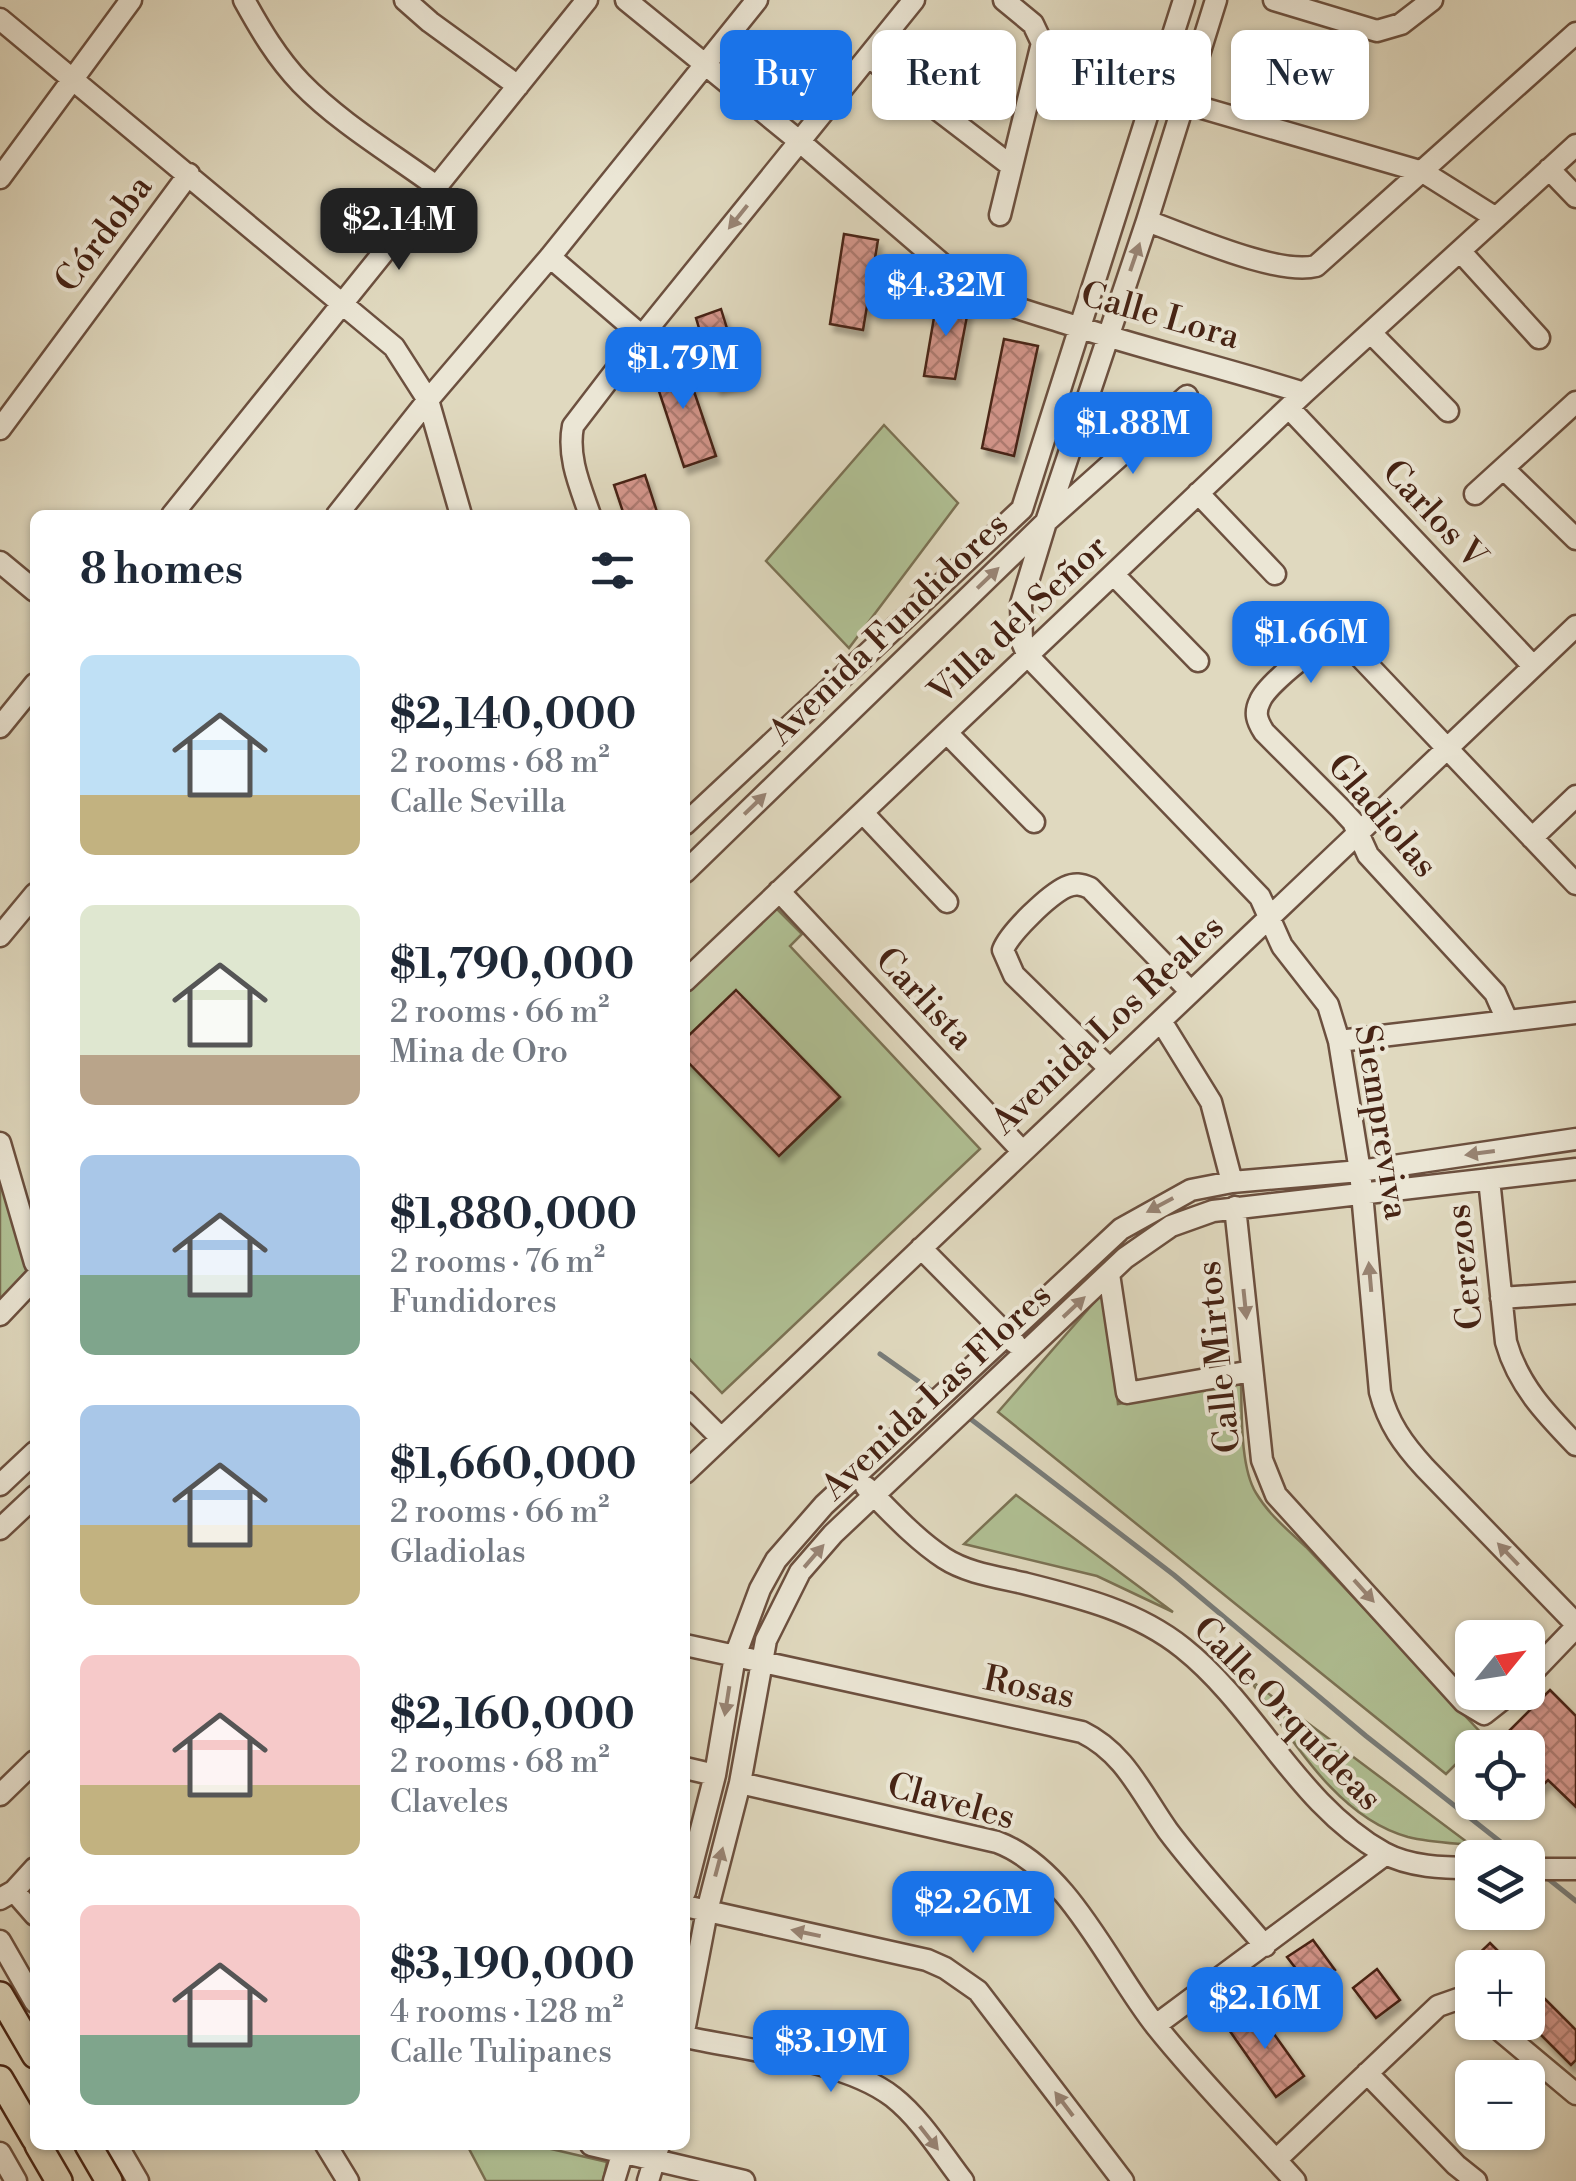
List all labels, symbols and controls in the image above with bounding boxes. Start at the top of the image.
chip: Buy [720,30,852,120]
chip: Rent [872,30,1016,120]
chip: Filters [1036,30,1211,120]
chip: New [1231,30,1369,120]
street label: Córdoba [46,167,162,301]
pin: $2.14M [318,188,480,273]
text: $2.14M [342,200,456,240]
one-way arrow [728,205,749,230]
one-way arrow [1128,242,1143,272]
pin: $4.32M [865,254,1027,339]
text: $4.32M [887,266,1005,306]
street label: Calle Lora [1076,273,1244,359]
pin: $1.79M [602,327,764,412]
text: $1.79M [627,339,739,379]
pin: $1.88M [1052,392,1214,477]
text: $1.88M [1076,404,1190,444]
street label: Carlos V [1373,451,1496,579]
street label: Avenida Fundidores [760,504,1018,755]
street label: Villa del Señor [920,526,1117,714]
icon: filters [585,543,640,598]
text: 8 homes [80,544,243,597]
one-way arrow [976,567,1000,590]
pin: $1.66M [1230,601,1392,686]
text: $1.66M [1254,613,1368,653]
text: $2,140,000 [390,689,636,742]
icon: home [160,695,280,815]
text: 2 rooms · 68 m² [390,742,610,782]
street label: Gladiolas [1318,745,1446,887]
text: Calle Sevilla [390,782,566,822]
one-way arrow [742,793,766,817]
street label: Avenida Los Reales [982,906,1233,1144]
text: $1,790,000 [390,939,634,992]
street label: Carlista [866,939,982,1059]
icon: home [160,945,280,1065]
text: 2 rooms · 66 m² [390,992,609,1032]
street label: Siempreviva [1344,1022,1418,1223]
text: Mina de Oro [390,1032,568,1072]
one-way arrow [1463,1146,1495,1162]
text: $1,880,000 [390,1189,637,1242]
icon: home [160,1195,280,1315]
one-way arrow [1146,1196,1175,1213]
street label: Cerezos [1437,1202,1493,1332]
text: 2 rooms · 76 m² [390,1242,605,1282]
street label: Calle Mirtos [1188,1259,1250,1455]
one-way arrow [1362,1261,1378,1292]
street label: Avenida Las Flores [812,1275,1061,1510]
text: Fundidores [390,1282,557,1322]
one-way arrow [1238,1288,1254,1320]
one-way arrow [1062,1296,1086,1319]
text: $1,660,000 [390,1439,637,1492]
icon: home [160,1445,280,1565]
text: 2 rooms · 66 m² [390,1492,609,1532]
text: Gladiolas [390,1532,526,1572]
one-way arrow [802,1543,824,1568]
one-way arrow [1497,1543,1520,1567]
one-way arrow [1352,1578,1374,1603]
street label: Calle Orquídeas [1184,1608,1390,1820]
north arrow [1455,1620,1545,1710]
map controls [1455,1620,1545,2150]
street label: Rosas [980,1657,1078,1719]
one-way arrow [719,1685,735,1717]
text: $2,160,000 [390,1689,635,1742]
icon: home [160,1695,280,1815]
button: locate [1455,1730,1545,1820]
text: 2 rooms · 68 m² [390,1742,610,1782]
street label: Claveles [883,1764,1019,1840]
text: Claveles [390,1782,509,1822]
button: layers [1455,1840,1545,1930]
one-way arrow [712,1846,728,1877]
pin: $2.26M [892,1871,1054,1956]
text: $2.26M [914,1883,1032,1923]
one-way arrow [790,1925,821,1941]
text: $3,190,000 [390,1939,635,1992]
icon: home [160,1945,280,2065]
button: + [1455,1950,1545,2040]
pin: $2.16M [1184,1967,1346,2052]
text: $2.16M [1209,1979,1321,2019]
text: 4 rooms · 128 m² [390,1992,624,2032]
pin: $3.19M [750,2010,912,2095]
text: $3.19M [775,2022,887,2062]
text: Calle Tulipanes [390,2032,612,2072]
button: − [1455,2060,1545,2150]
one-way arrow [1053,2091,1074,2117]
one-way arrow [918,2125,939,2150]

